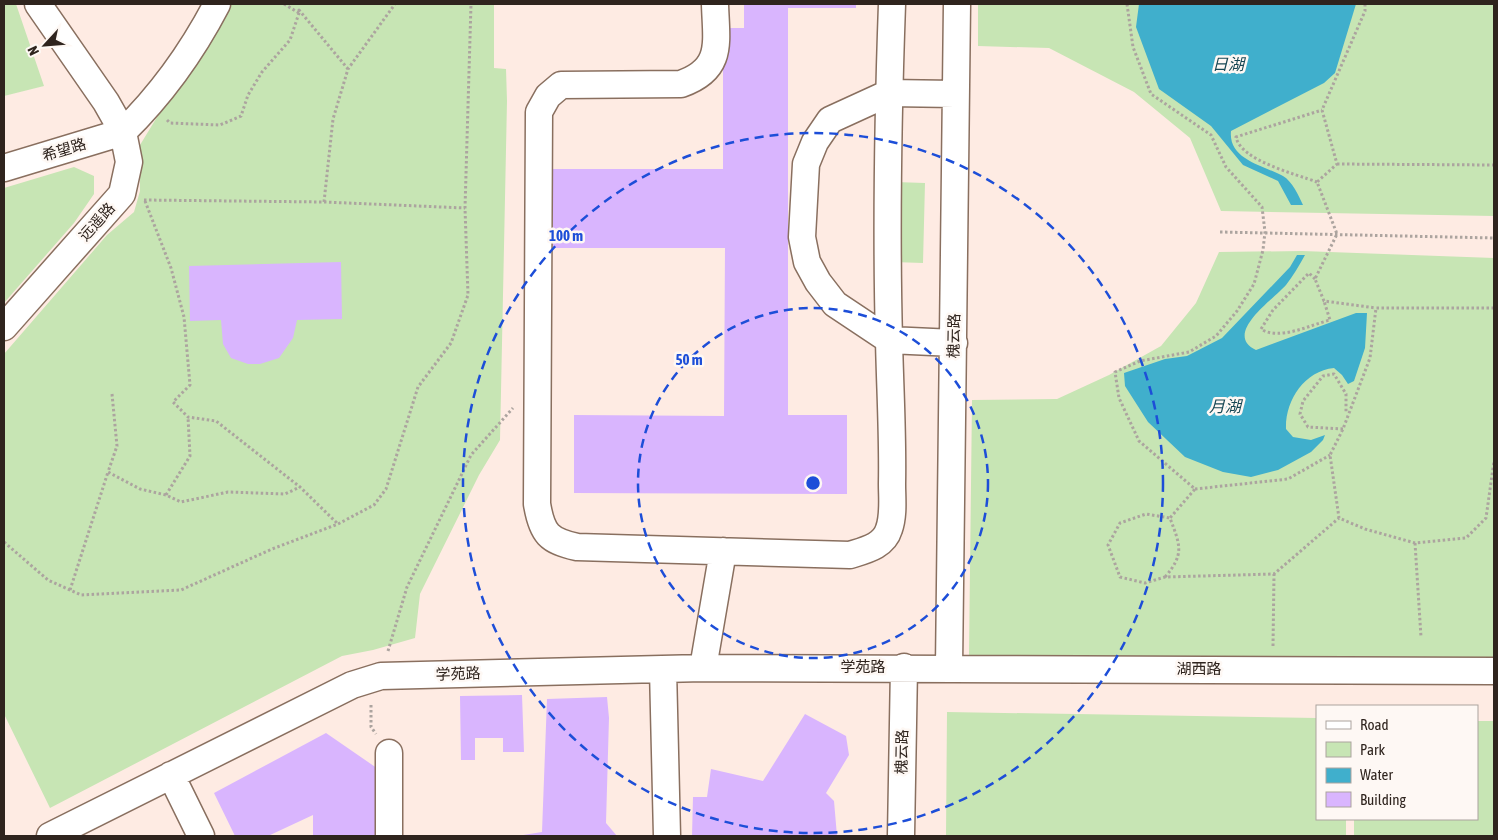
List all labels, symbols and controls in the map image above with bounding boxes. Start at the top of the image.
north arrow [20,20,70,70]
text: N [24,43,42,58]
water label: 日湖 [1212,55,1247,73]
street label: 希望路 [40,135,88,164]
street label: 远遥路 [75,199,118,244]
text: 100 m [549,227,583,244]
street label: 槐云路 [945,313,962,359]
text: 50 m [676,351,703,368]
water label: 月湖 [1209,397,1244,415]
centre of rings [804,474,822,492]
street label: 学苑路 [840,658,886,675]
street label: 湖西路 [1176,660,1222,677]
street label: 学苑路 [435,664,481,683]
legend [1316,705,1478,820]
text: Road [1360,716,1389,733]
street label: 槐云路 [893,729,910,775]
text: Park [1360,741,1385,758]
text: Water [1360,766,1393,783]
text: Building [1360,791,1406,808]

